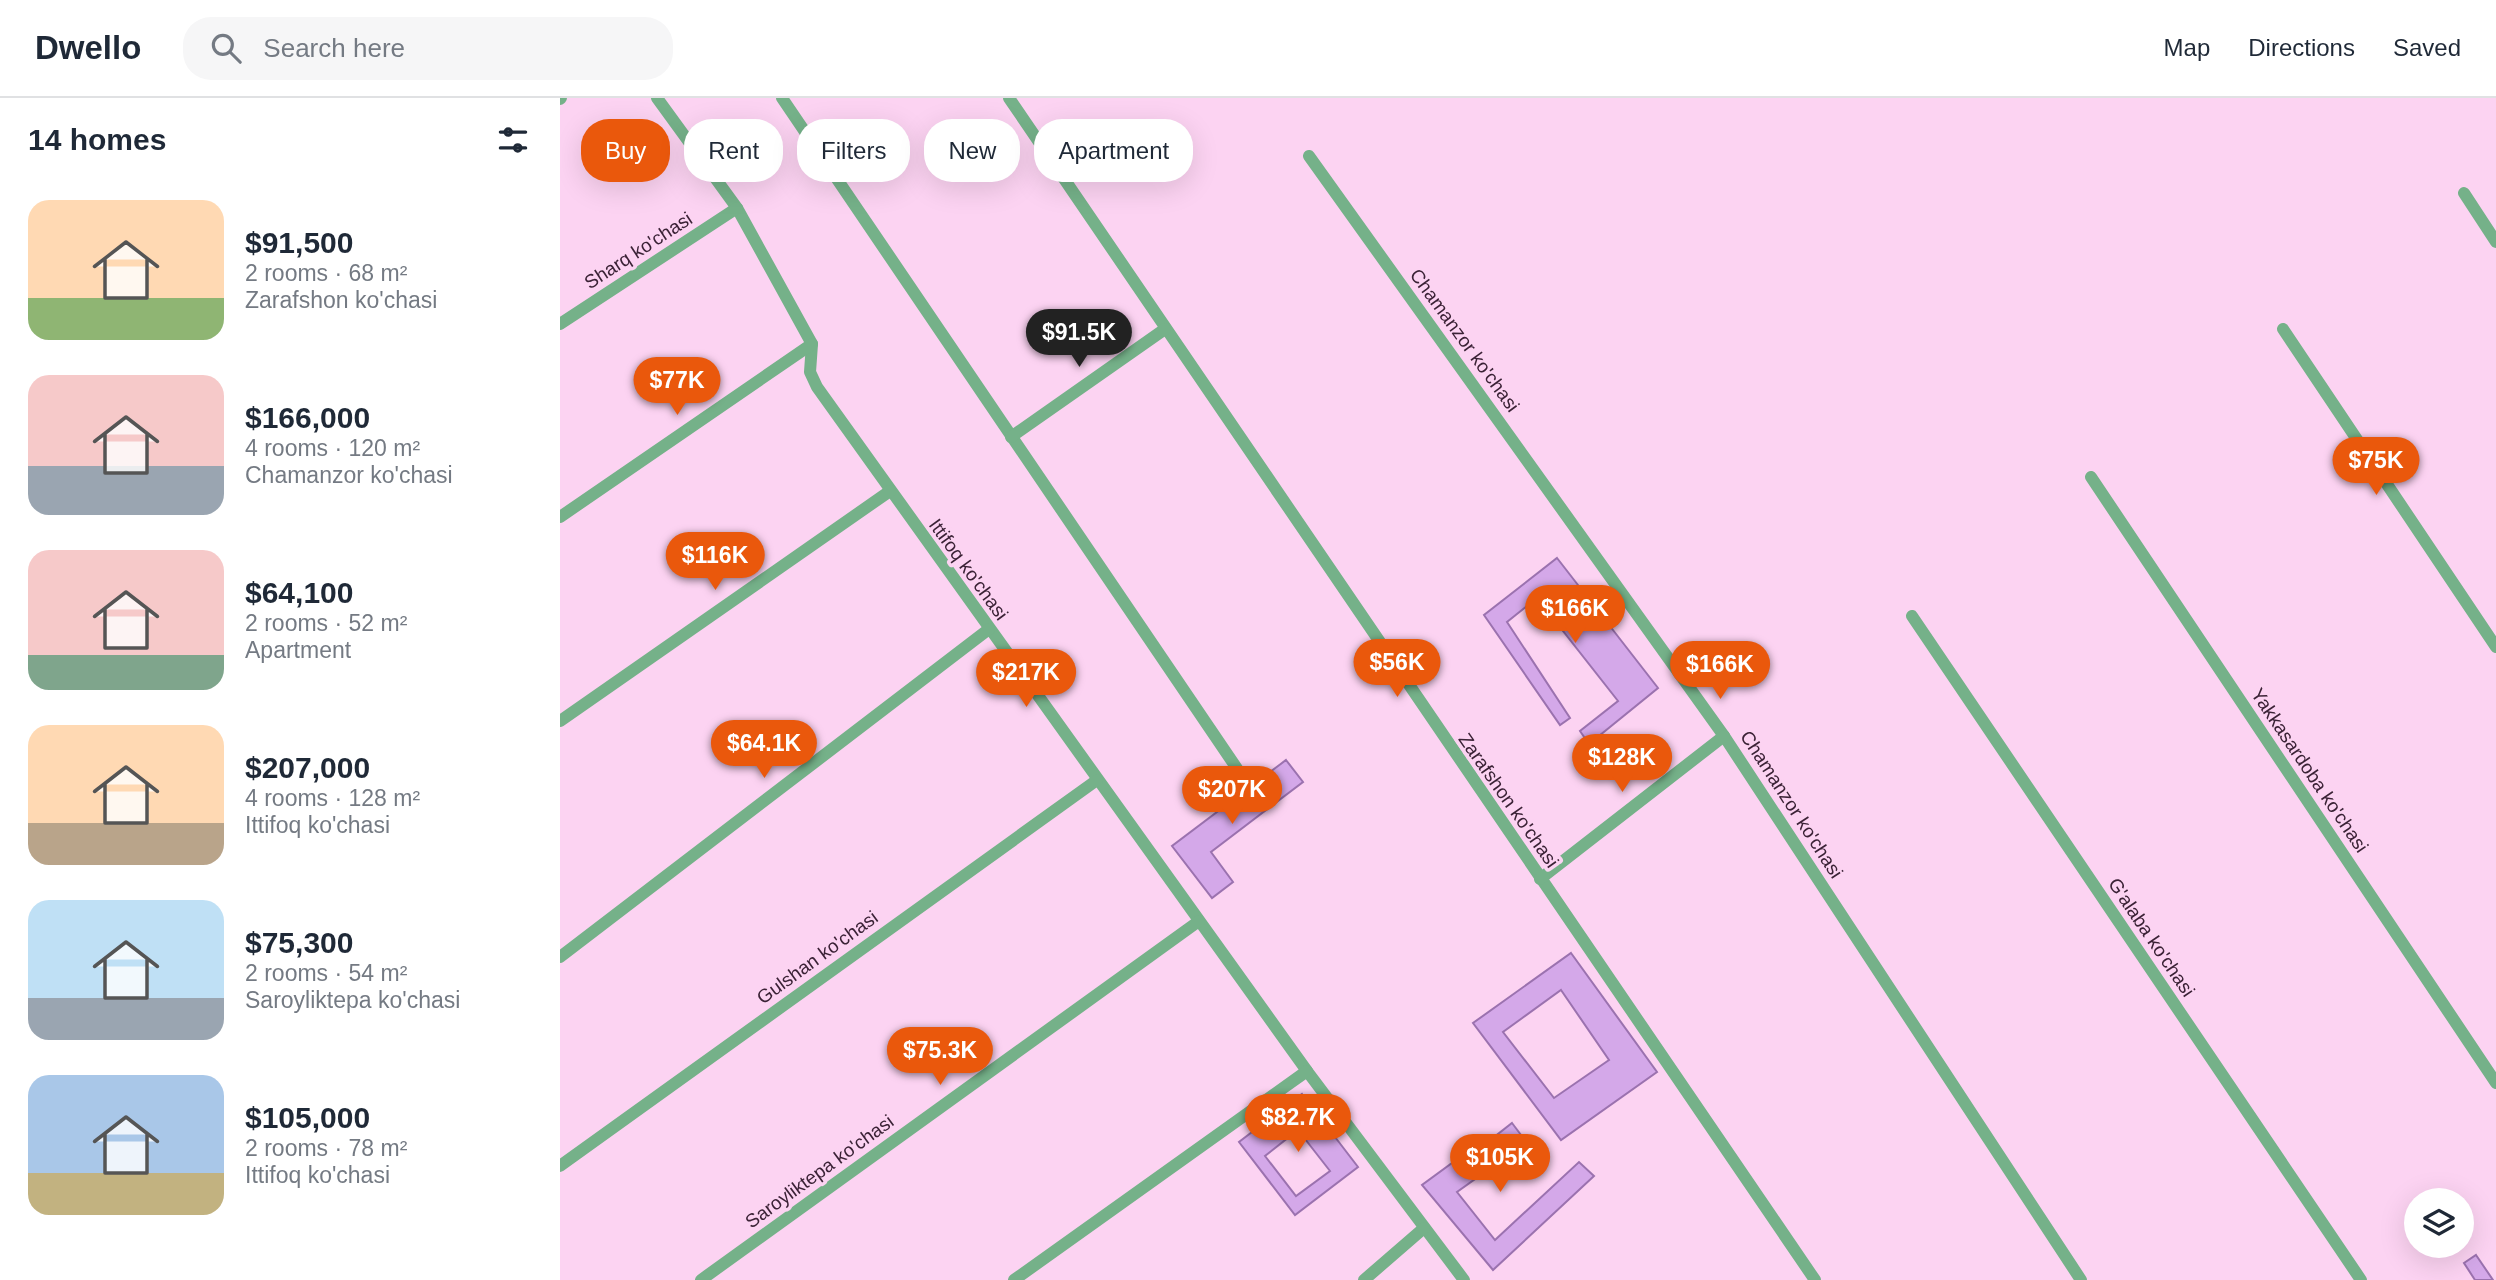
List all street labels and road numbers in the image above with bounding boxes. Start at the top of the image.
street label: Sharq ko'chasi [581,208,696,293]
street label: Chamanzor ko'chasi [1406,265,1524,416]
street label: Ittifoq ko'chasi [925,515,1012,624]
street label: Yakkasardoba ko'chasi [2247,684,2372,856]
street label: Chamanzor ko'chasi [1736,727,1847,882]
street label: Zarafshon ko'chasi [1454,729,1563,871]
street label: G'alaba ko'chasi [2104,874,2199,1000]
street label: Gulshan ko'chasi [753,907,882,1008]
street label: Saroyliktepa ko'chasi [741,1111,897,1232]

